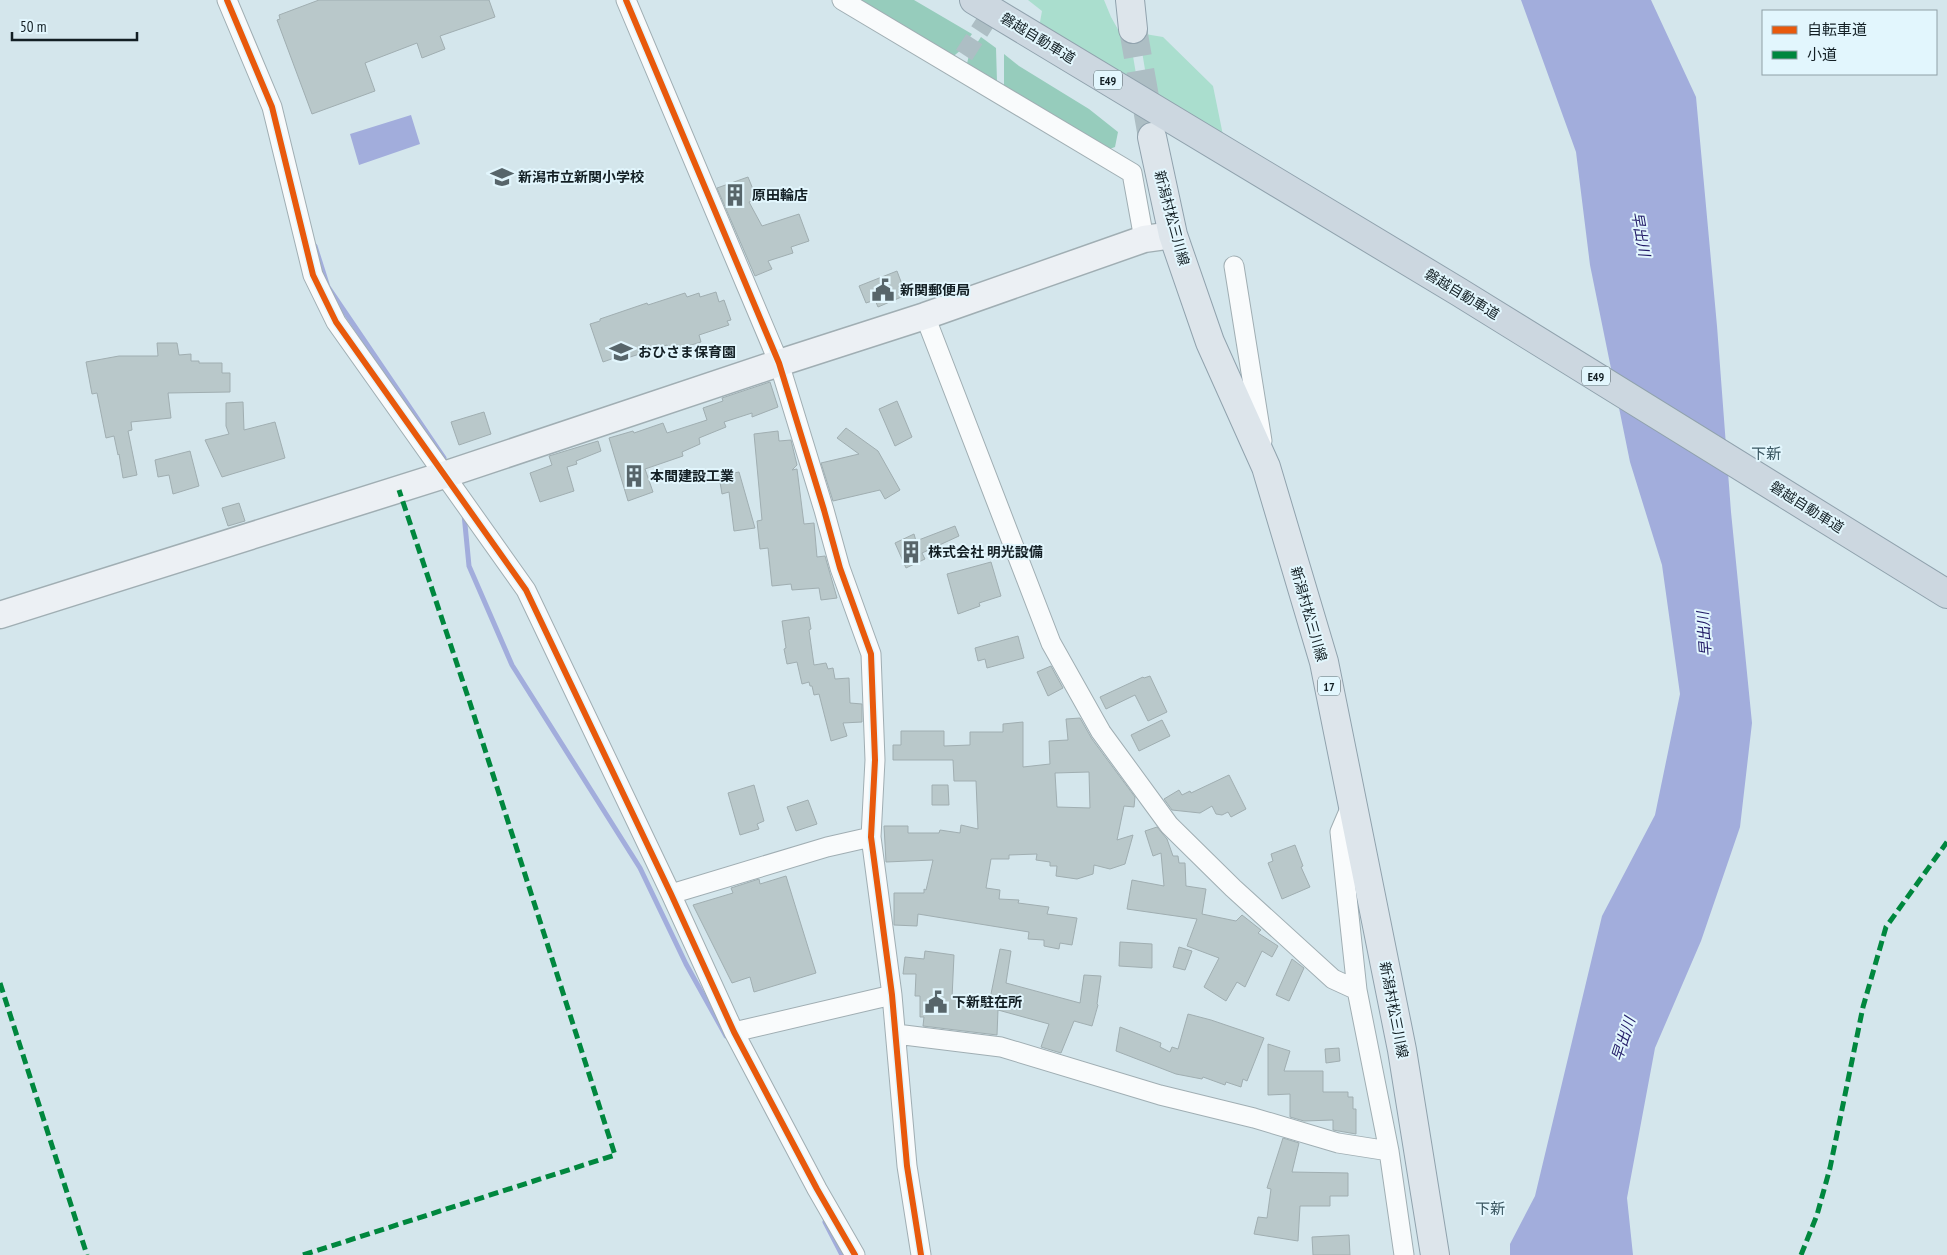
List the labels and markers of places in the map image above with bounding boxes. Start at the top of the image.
school or university icon: 新潟市立新関小学校 [489,164,515,190]
place label: 新潟市立新関小学校 [518,168,644,186]
building icon: 原田輪店 [722,182,748,208]
place label: 原田輪店 [752,186,808,204]
public building icon: 新関郵便局 [870,277,896,303]
place label: 新関郵便局 [900,281,970,299]
school or university icon: おひさま保育園 [608,339,634,365]
place label: おひさま保育園 [638,343,736,361]
building icon: 本間建設工業 [621,463,647,489]
place label: 本間建設工業 [650,467,734,485]
building icon: 株式会社 明光設備 [898,539,924,565]
place label: 株式会社 明光設備 [928,543,1043,561]
public building icon: 下新駐在所 [923,989,949,1015]
place label: 下新駐在所 [952,993,1022,1011]

